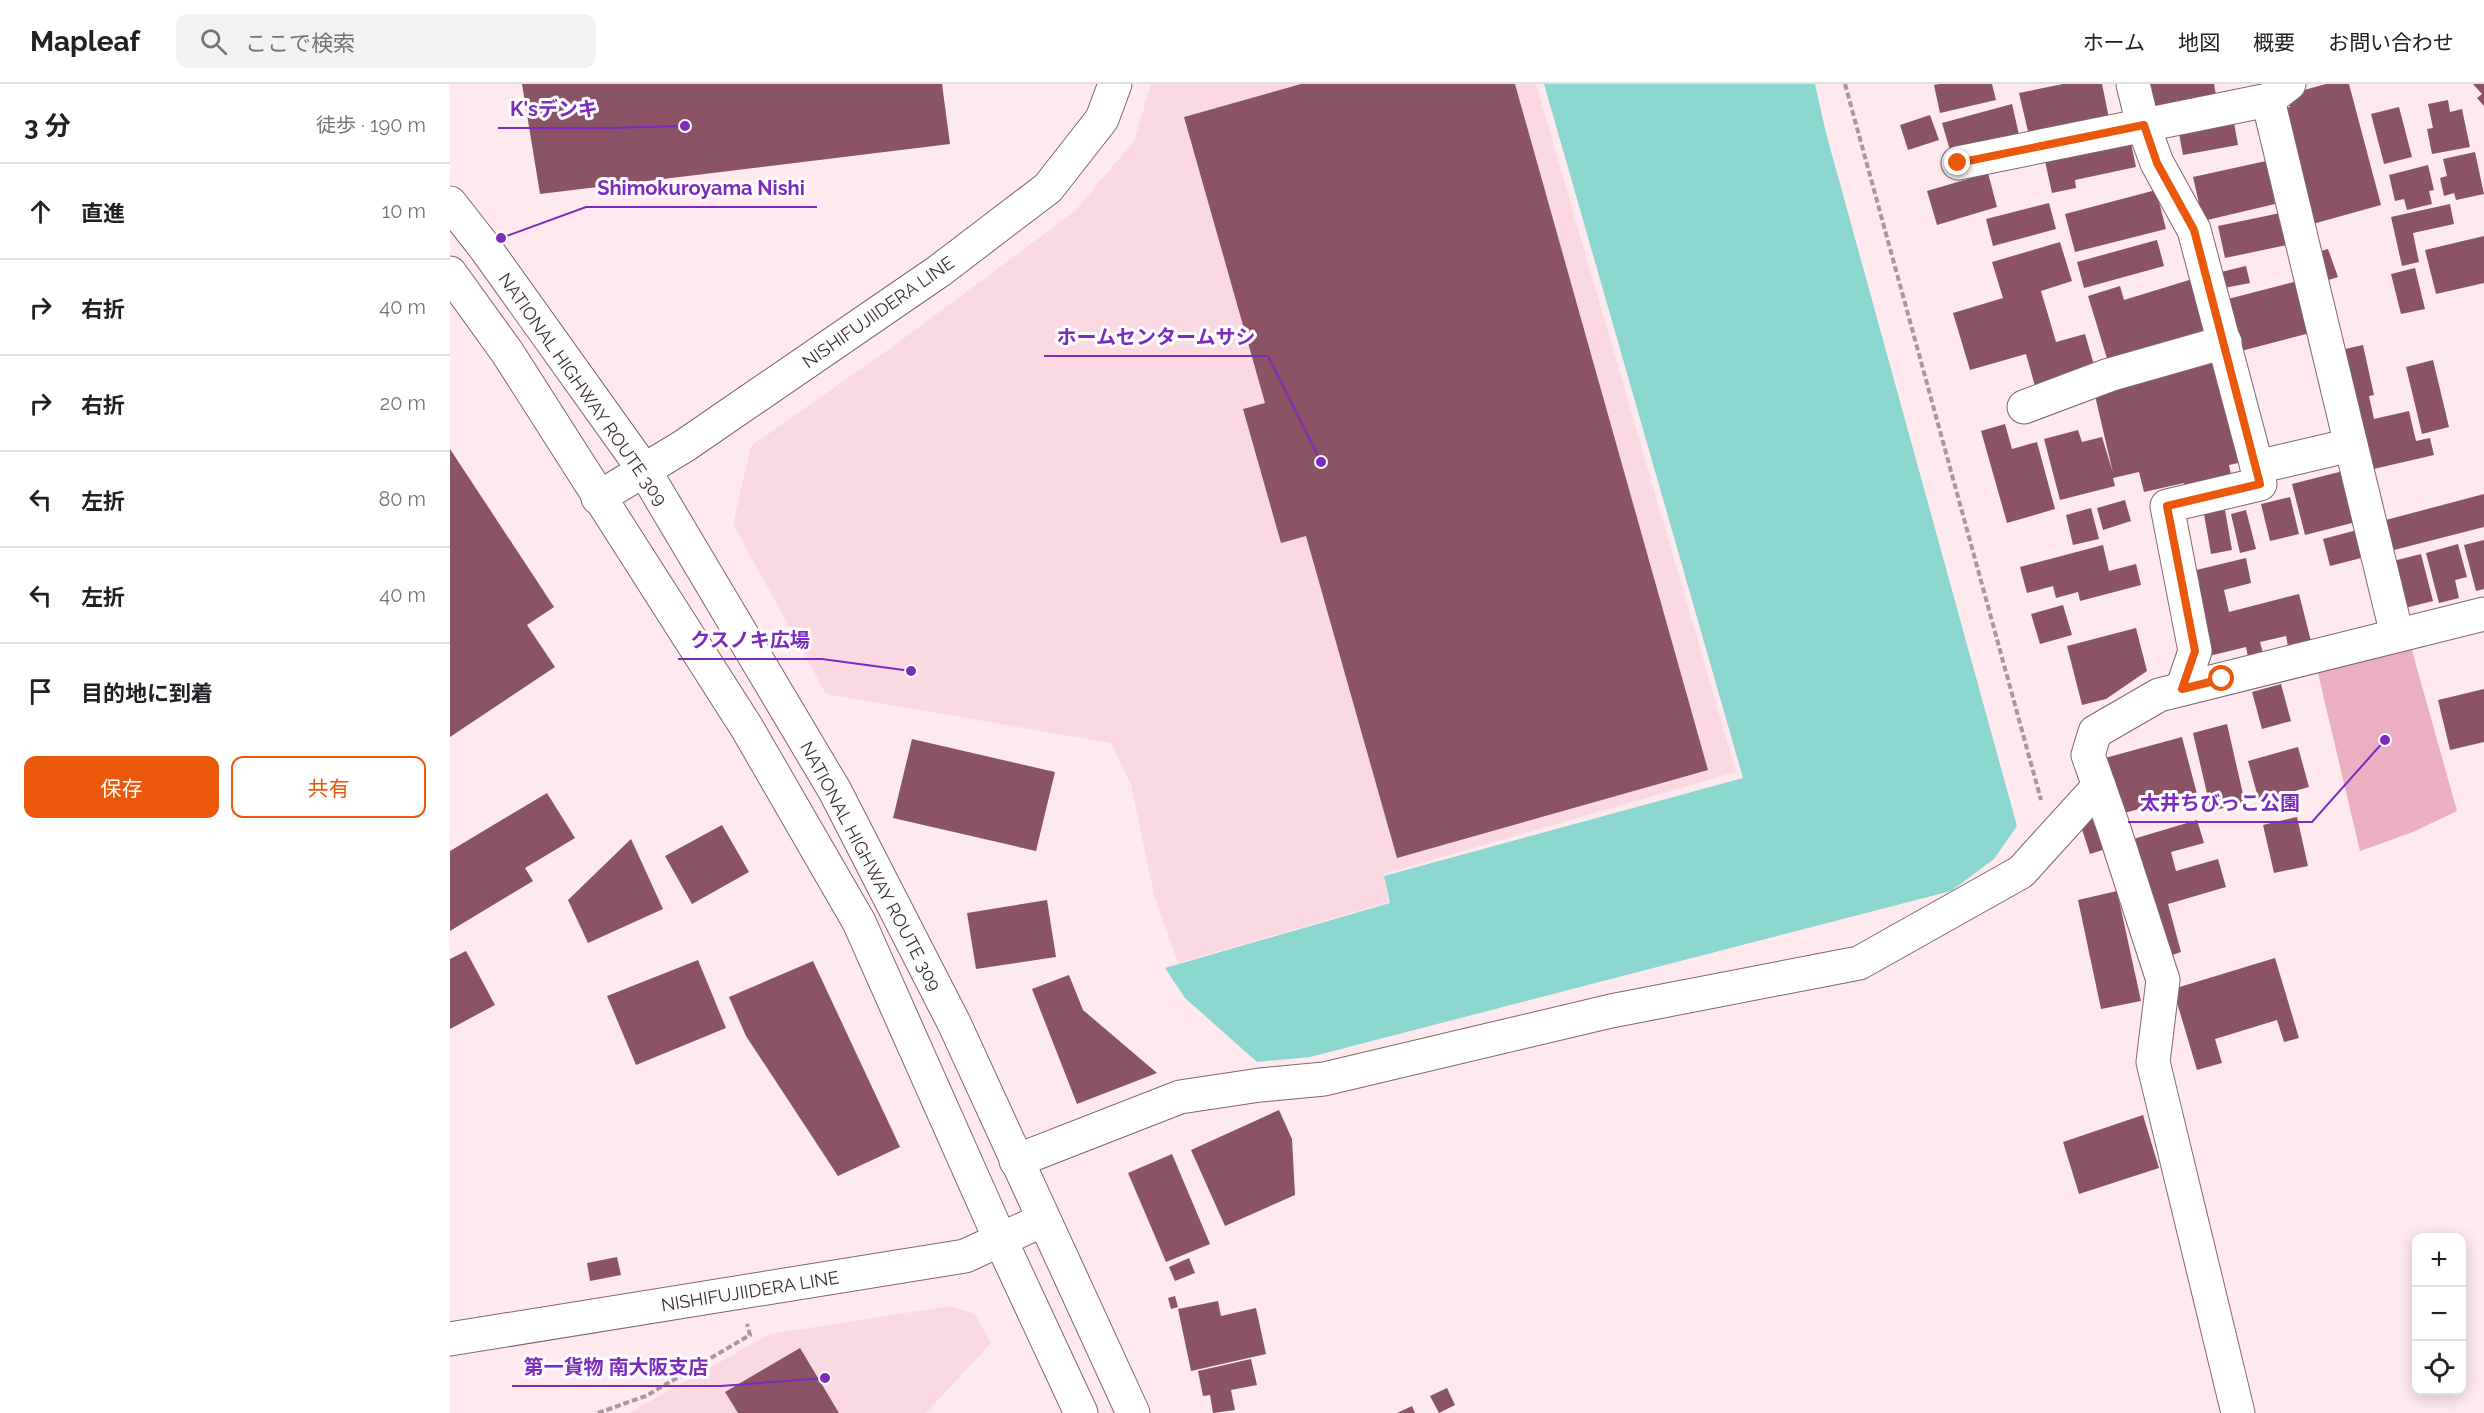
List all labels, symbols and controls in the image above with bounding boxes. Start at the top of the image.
search box [176,14,596,68]
text: Mapleaf [30,25,140,58]
icon: search [197,25,230,58]
text: ここで検索 [245,30,355,56]
text: ホーム [2083,30,2145,55]
text: 地図 [2178,30,2220,55]
text: 概要 [2253,30,2295,55]
text: お問い合わせ [2328,30,2454,55]
callout: K'sデンキ [498,90,610,128]
text: K'sデンキ [510,97,598,121]
text: 3 分 [24,111,71,141]
text: 徒歩 · 190 m [316,113,426,137]
route end [1944,149,1970,175]
callout: Shimokuroyama Nishi [586,169,817,207]
text: Shimokuroyama Nishi [597,176,805,200]
icon: ahead [24,195,57,228]
text: 10 m [382,199,426,223]
text: 直進 [81,200,125,226]
street label: NISHIFUJIIDERA LINE [798,252,958,372]
street label: NATIONAL HIGHWAY ROUTE 309 [494,269,672,509]
icon: right [24,291,57,324]
text: 40 m [379,295,426,319]
text: 右折 [81,296,125,322]
callout: ホームセンタームサシ [1044,318,1268,356]
text: ホームセンタームサシ [1057,325,1255,349]
icon: right [24,387,57,420]
text: 20 m [380,391,426,415]
text: 右折 [81,392,125,418]
icon: left [24,483,57,516]
text: 80 m [378,487,426,511]
text: 左折 [81,488,125,514]
icon: left [24,579,57,612]
text: 40 m [379,583,426,607]
text: 左折 [81,584,125,610]
callout: クスノキ広場 [678,621,822,659]
text: クスノキ広場 [690,628,810,652]
route start [2208,665,2234,691]
icon: arrive [24,675,57,708]
text: 目的地に到着 [81,680,213,706]
street label: NATIONAL HIGHWAY ROUTE 309 [796,738,946,994]
button: 保存 [24,756,219,818]
button: 共有 [231,756,426,818]
callout: 太井ちびっこ公園 [2128,784,2312,822]
text: 太井ちびっこ公園 [2140,791,2300,815]
map controls [2412,1233,2466,1395]
button: + [2412,1233,2466,1287]
street label: NISHIFUJIIDERA LINE [660,1267,841,1315]
button: − [2412,1287,2466,1341]
button: locate [2412,1341,2466,1395]
callout: 第一貨物 南大阪支店 [512,1348,721,1386]
text: 第一貨物 南大阪支店 [524,1355,708,1379]

